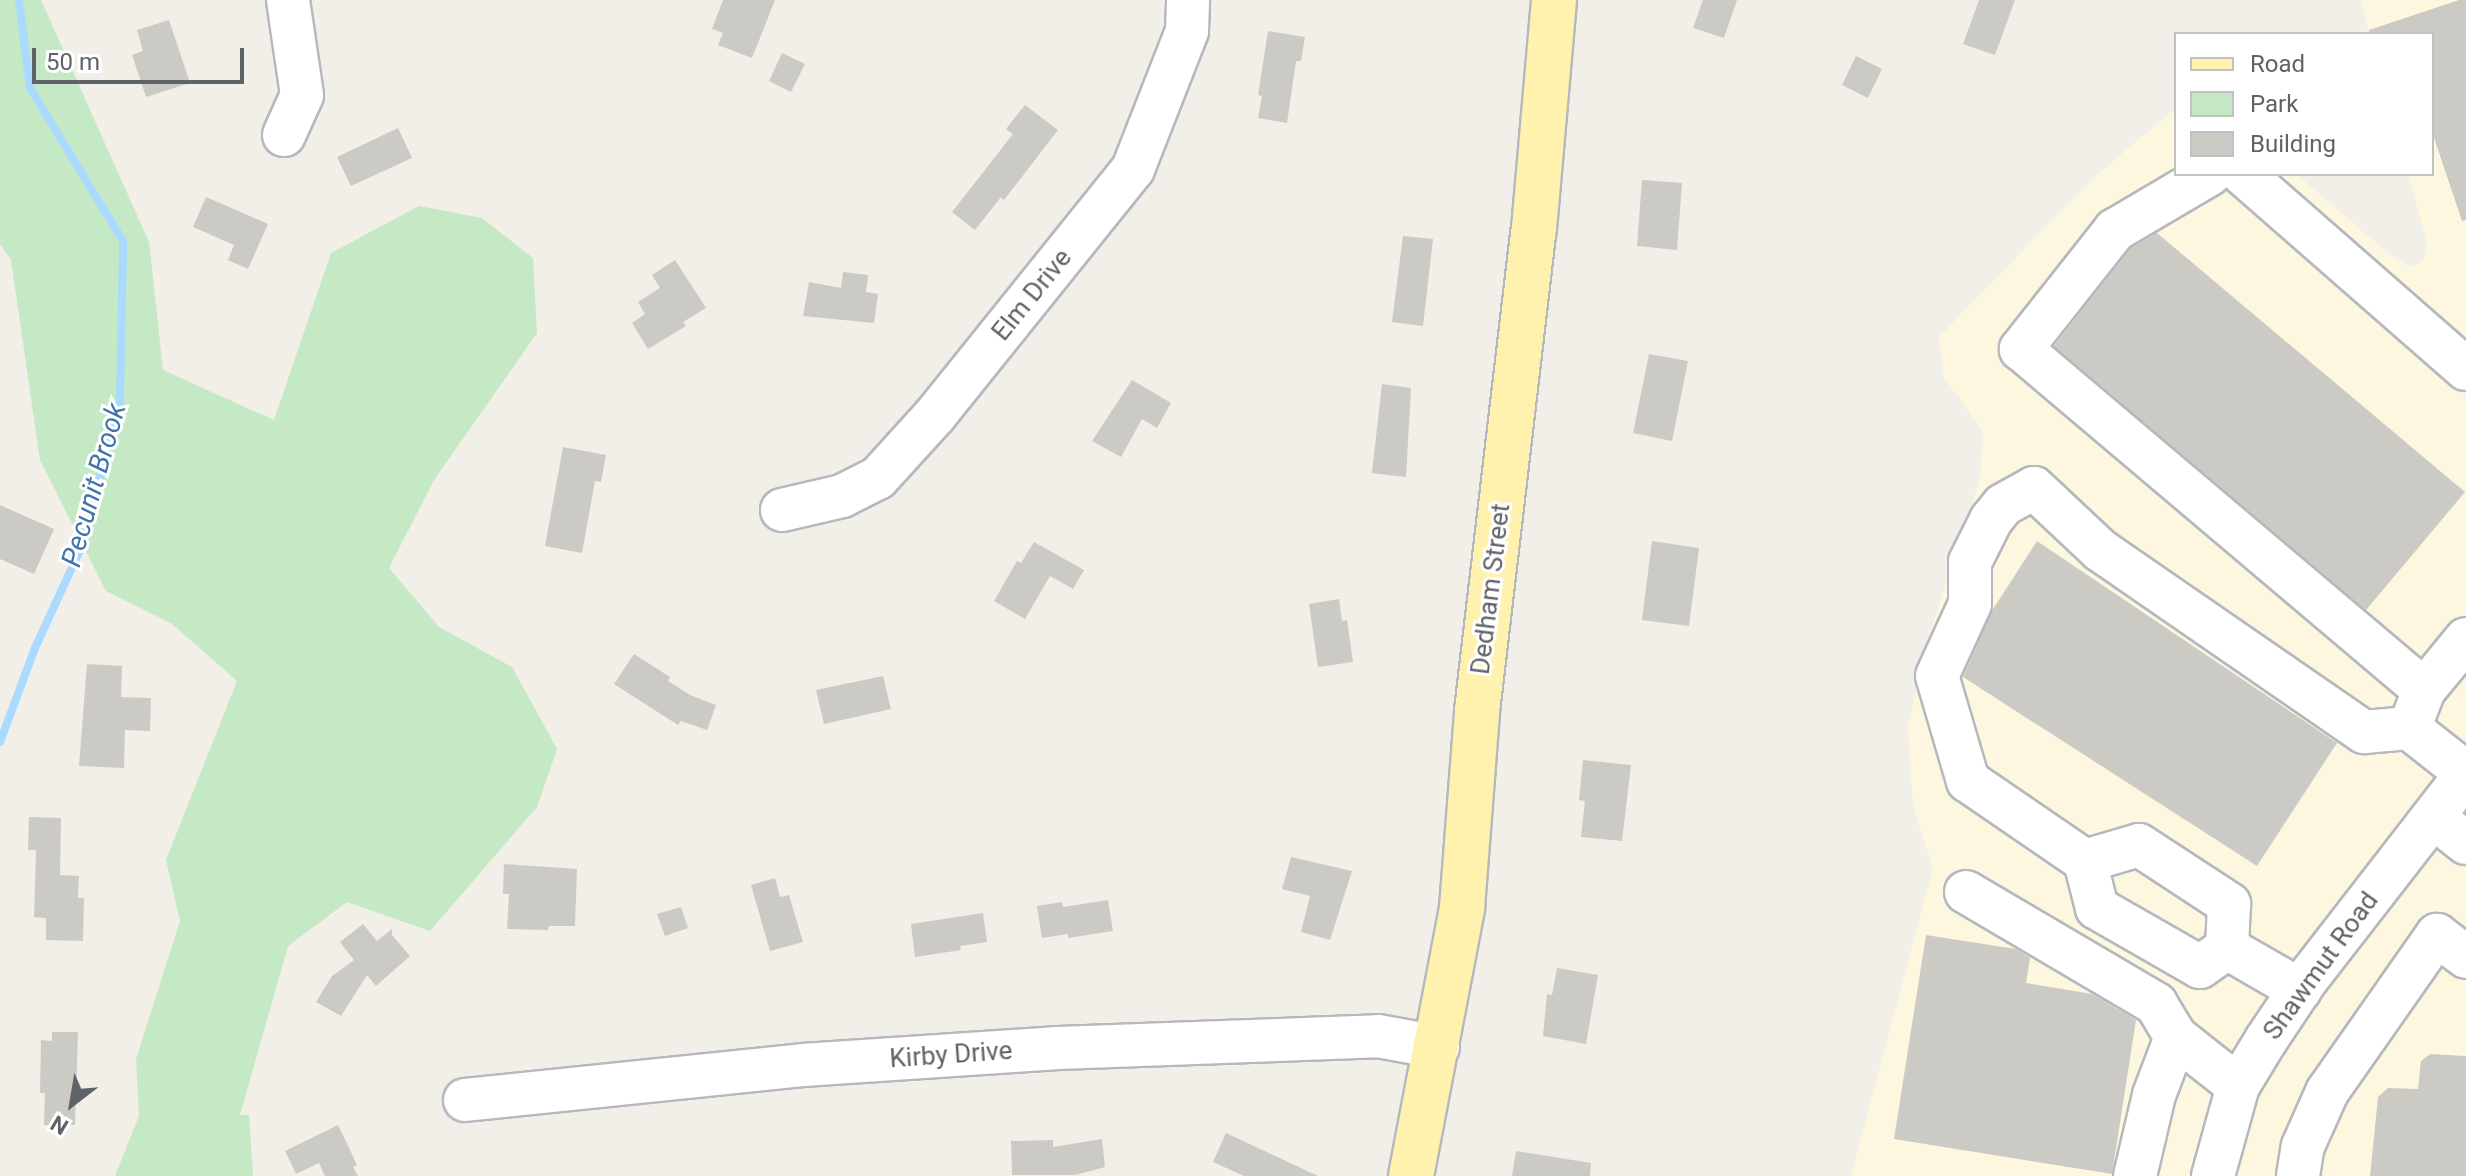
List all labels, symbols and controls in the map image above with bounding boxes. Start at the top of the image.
scale bar [36,32,248,82]
legend [2174,32,2434,176]
text: 50 m [46,48,100,76]
text: Road [2250,50,2305,78]
text: Park [2250,90,2298,118]
text: Building [2250,130,2336,158]
street label: Elm Drive [986,243,1078,347]
water label: Pecunit Brook [55,399,133,571]
street label: Dedham Street [1465,502,1517,676]
street label: Shawmut Road [2257,886,2385,1046]
street label: Kirby Drive [889,1035,1013,1075]
north arrow [32,1064,112,1144]
text: N [46,1110,72,1140]

